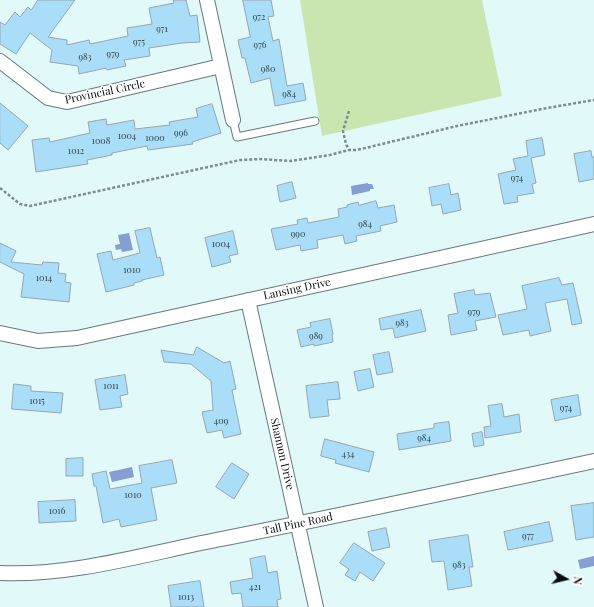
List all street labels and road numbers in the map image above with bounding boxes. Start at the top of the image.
street label: Provincial Circle [64,77,146,107]
street label: Lansing Drive [262,275,332,303]
street label: Shannon Drive [267,417,297,491]
street label: Tall Pine Road [262,510,334,538]

